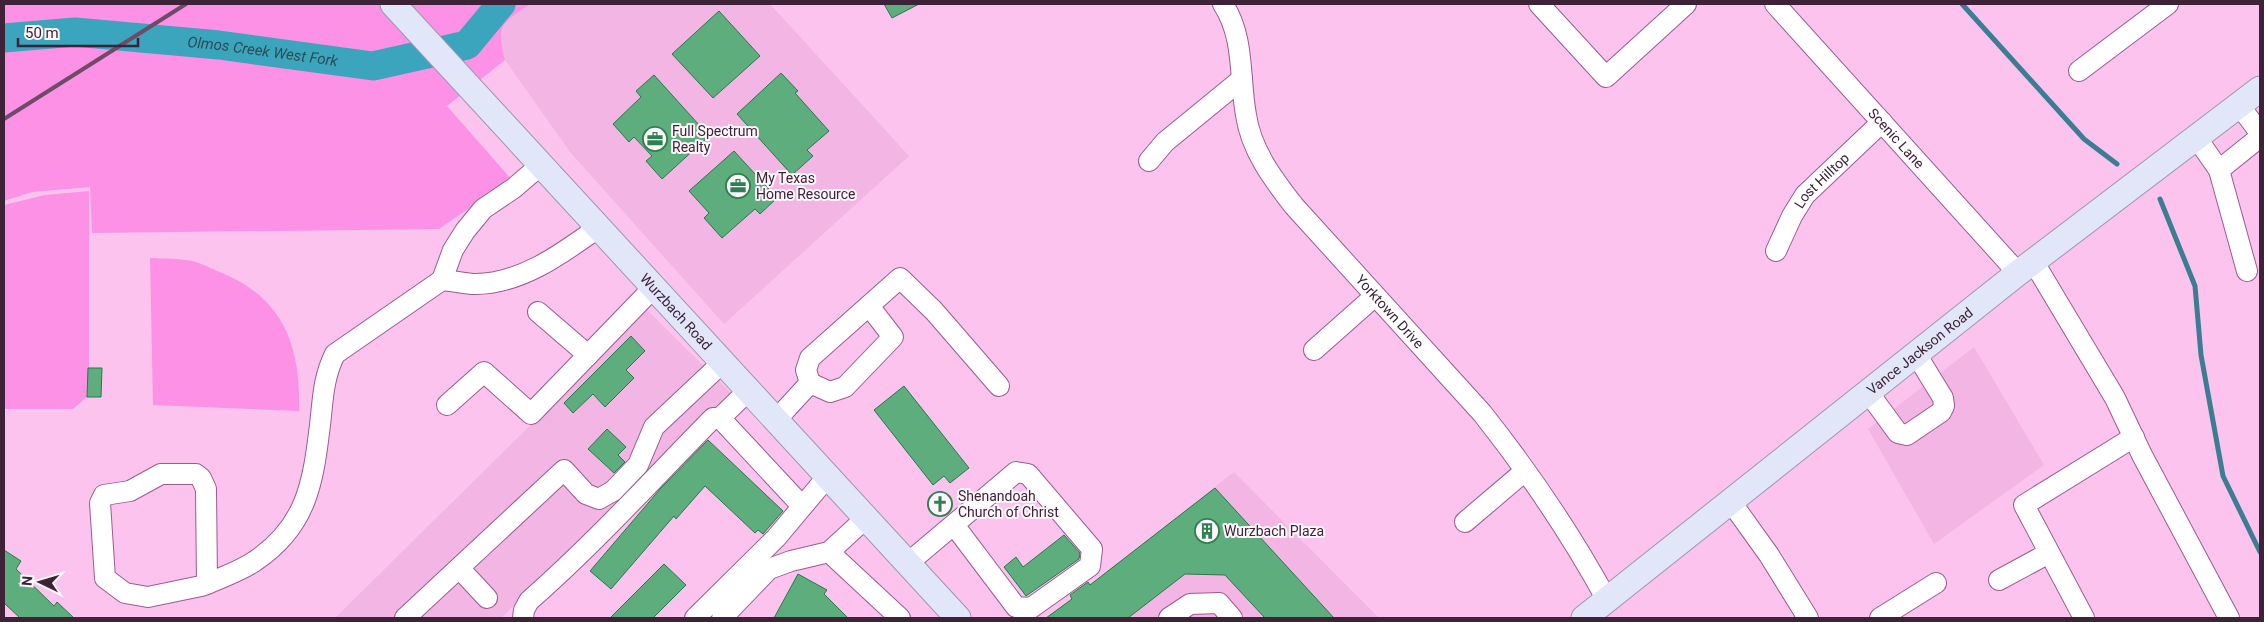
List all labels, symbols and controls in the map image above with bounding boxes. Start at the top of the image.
scale bar [18,15,138,47]
text: 50 m [25,24,59,42]
water label: Olmos Creek West Fork [187,33,340,70]
street label: Scenic Lane [1865,105,1928,172]
place label: Full Spectrum Realty [672,123,758,155]
office icon: Full Spectrum Realty [642,126,668,152]
street label: Lost Hilltop [1791,150,1852,211]
place label: My Texas Home Resource [756,170,856,202]
office icon: My Texas Home Resource [725,173,751,199]
street label: Wurzbach Road [637,270,715,353]
street label: Yorktown Drive [1352,271,1427,351]
street label: Vance Jackson Road [1864,304,1976,398]
place label: Shenandoah Church of Christ [958,488,1059,520]
church icon: Shenandoah Church of Christ [927,491,953,517]
building icon: Wurzbach Plaza [1194,518,1220,544]
place label: Wurzbach Plaza [1224,523,1324,539]
north arrow [15,557,65,607]
text: N [19,575,35,586]

